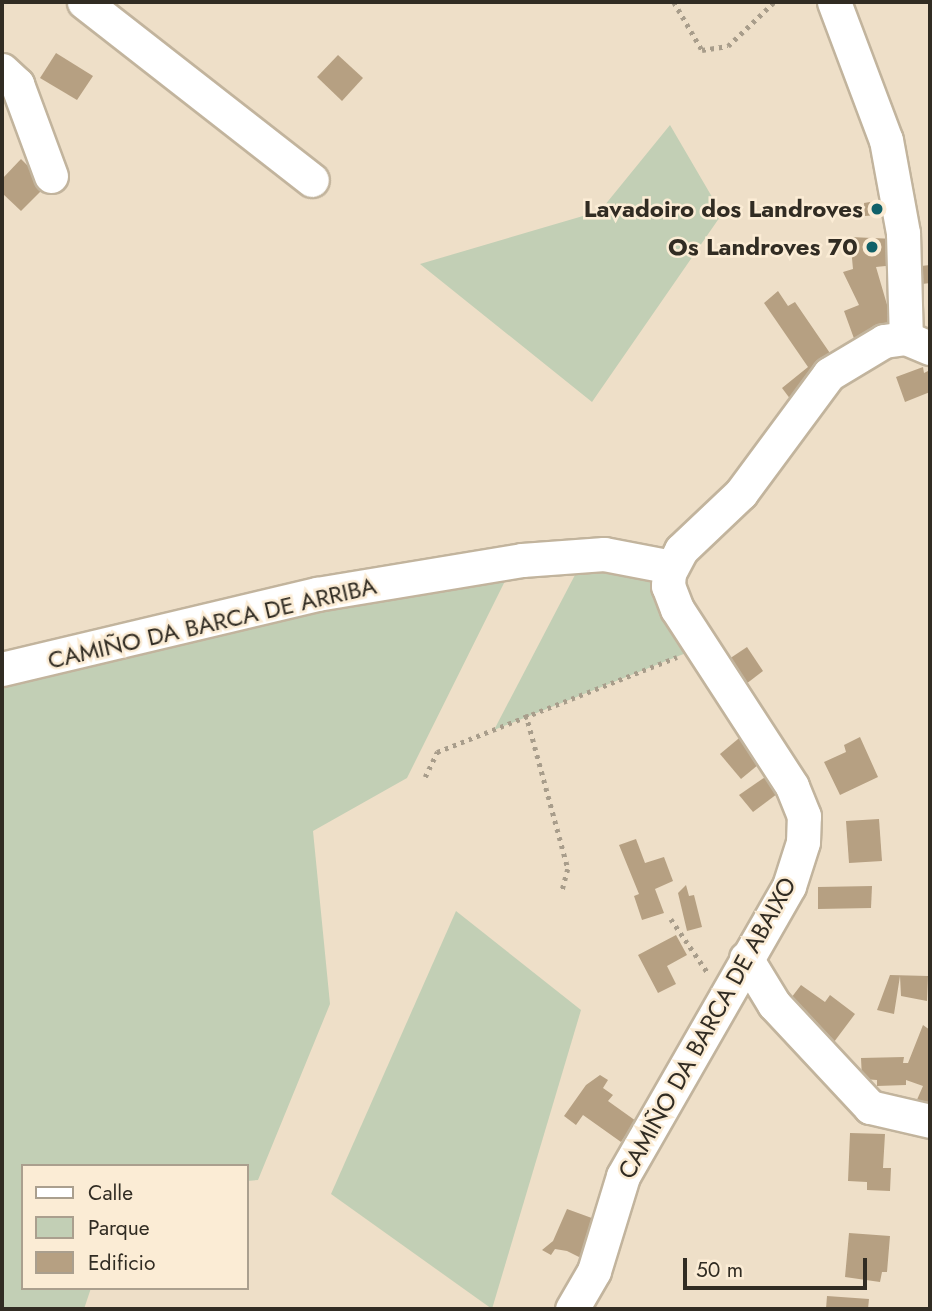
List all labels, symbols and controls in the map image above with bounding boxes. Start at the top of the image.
place label: Lavadoiro dos Landroves [584,195,863,223]
marker: Lavadoiro dos Landroves [869,201,885,217]
place label: Os Landroves 70 [668,233,858,261]
marker: Os Landroves 70 [864,239,880,255]
street label: CAMIÑO DA BARCA DE ARRIBA [45,571,379,675]
street label: CAMIÑO DA BARCA DE ABAIXO [612,872,802,1184]
legend [21,1164,248,1290]
text: Calle [88,1178,133,1208]
text: Parque [88,1213,150,1243]
scale bar [687,1244,871,1288]
text: Edificio [88,1248,155,1278]
text: 50 m [696,1255,743,1285]

